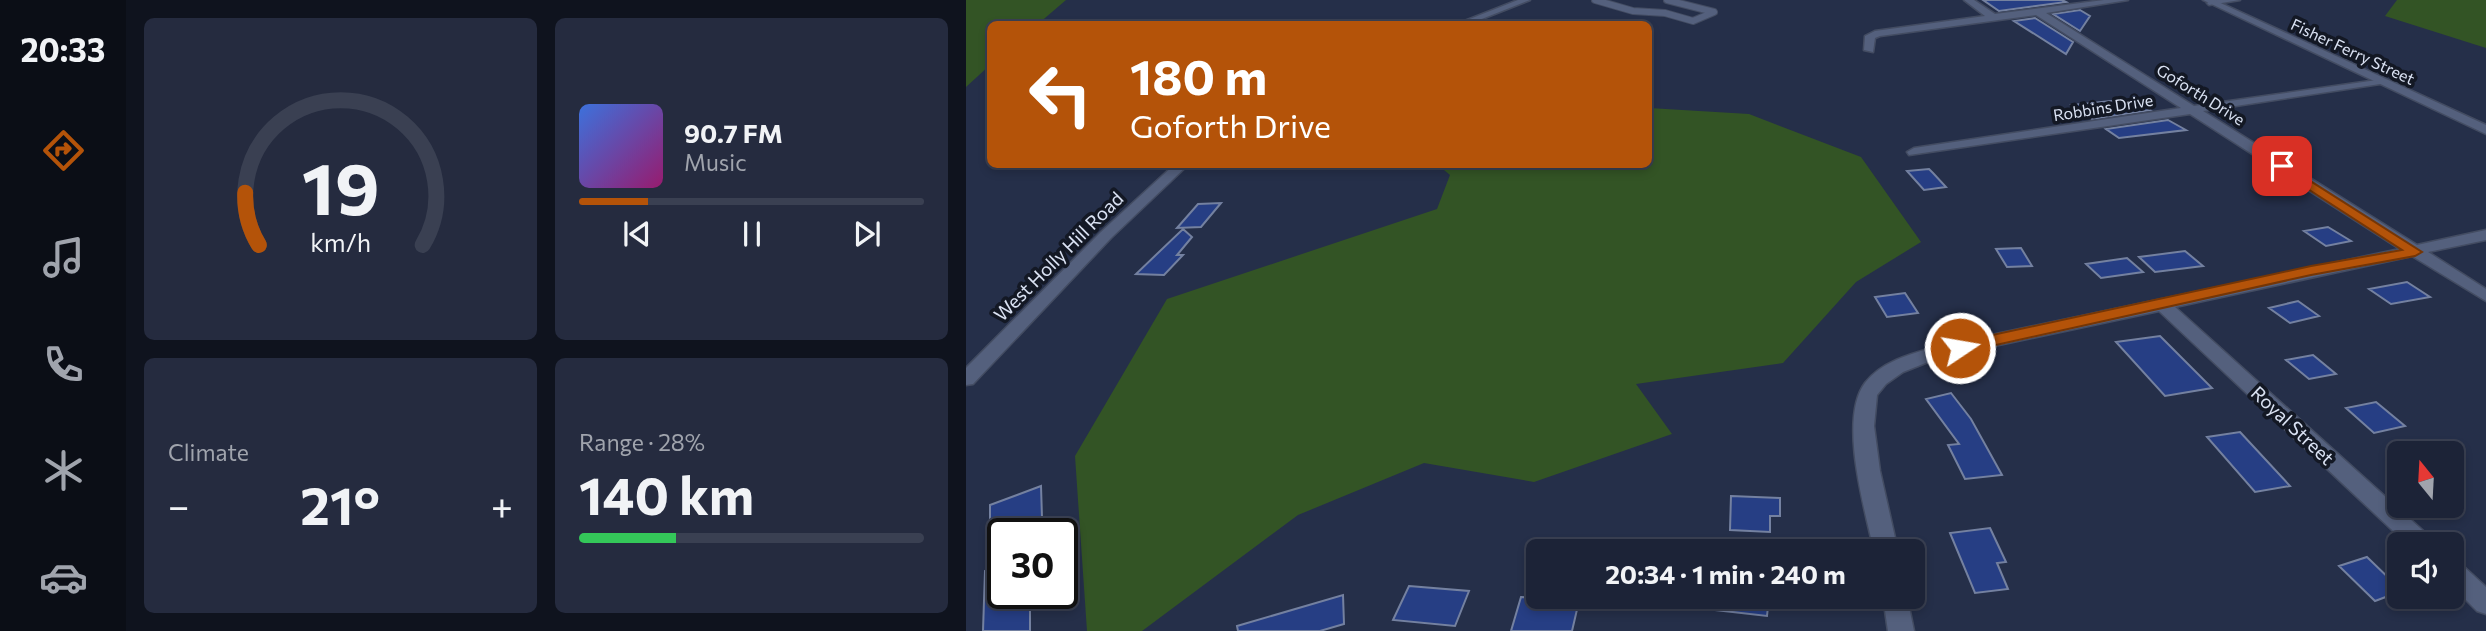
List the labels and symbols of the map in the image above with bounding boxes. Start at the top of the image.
street label: Fisher Ferry Street [2288,14,2418,88]
street label: Goforth Drive [2153,59,2249,129]
street label: Robbins Drive [2052,90,2154,124]
pin [2252,136,2312,196]
street label: West Holly Hill Road [988,186,1128,326]
position arrow [1923,311,1997,385]
street label: Royal Street [2247,381,2339,469]
north arrow [2387,441,2464,518]
speed limit sign: 30 [987,518,1078,609]

